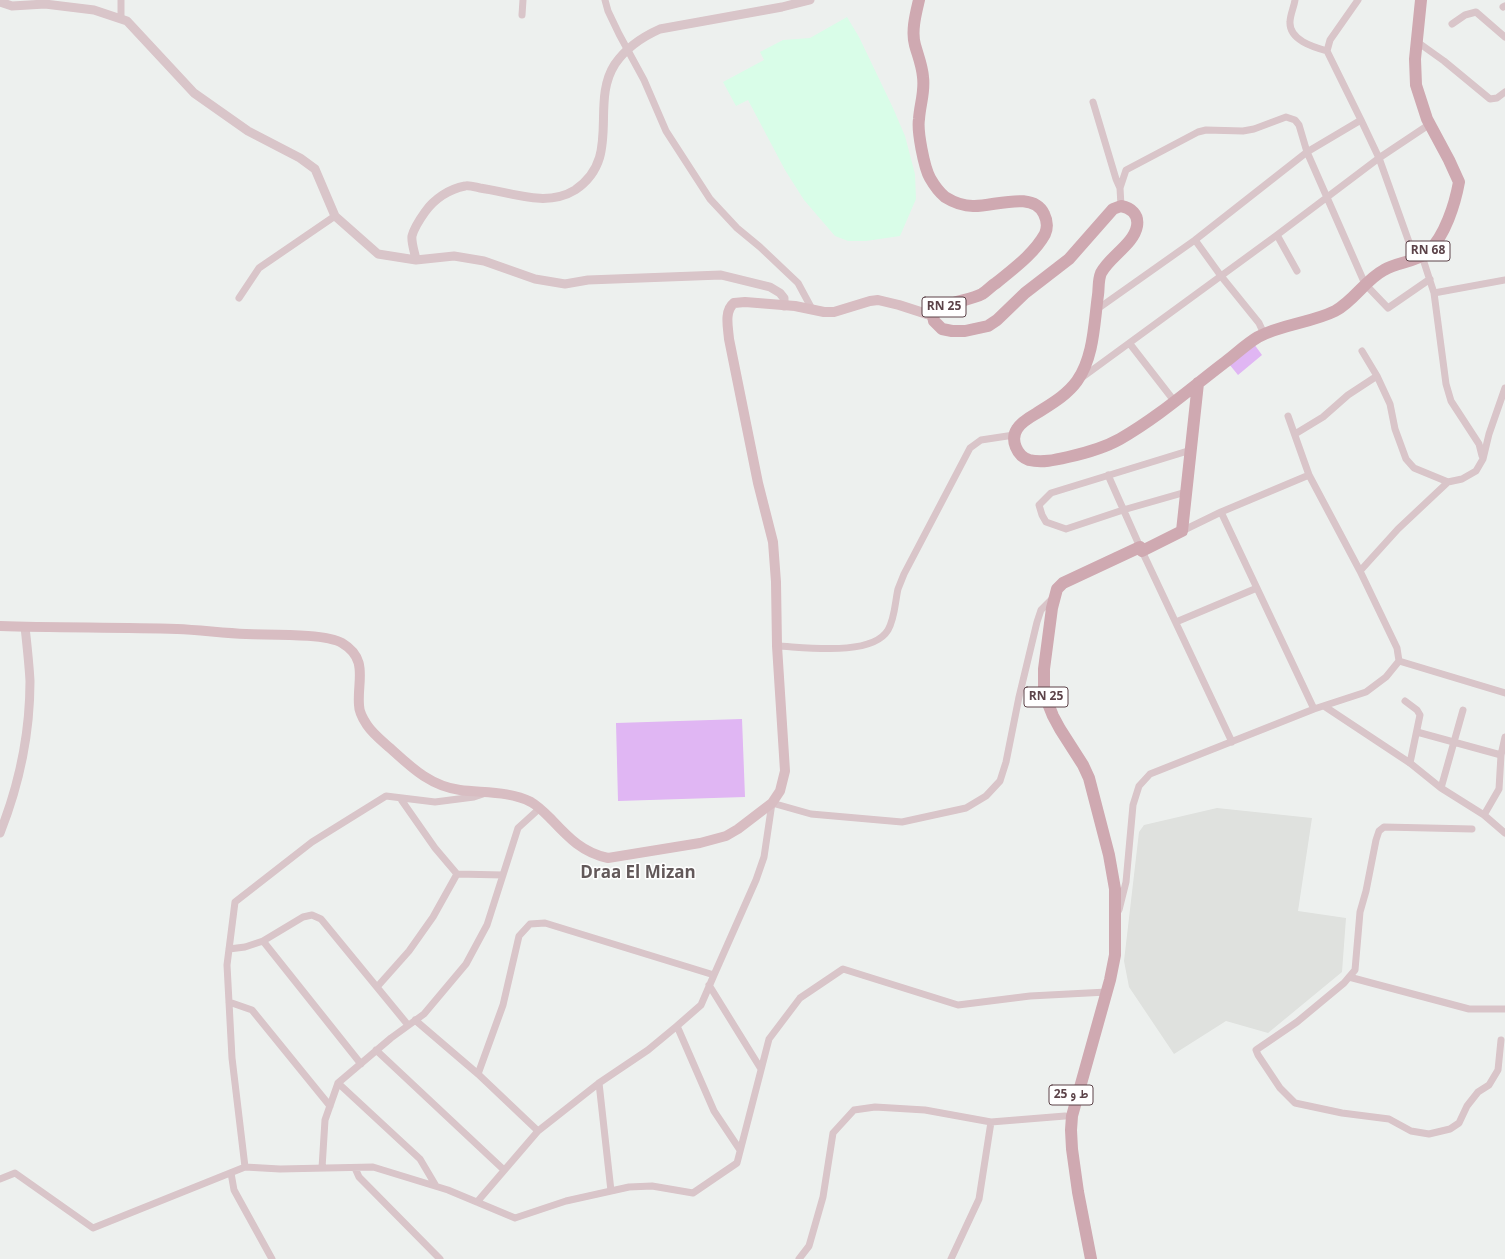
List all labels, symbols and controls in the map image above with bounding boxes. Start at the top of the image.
road number: RN 68 [1406,241,1450,261]
road number: RN 25 [922,297,966,317]
road number: RN 25 [1024,687,1068,707]
district label: Draa El Mizan [580,863,696,883]
road number: ط و 25 [1049,1085,1093,1105]

